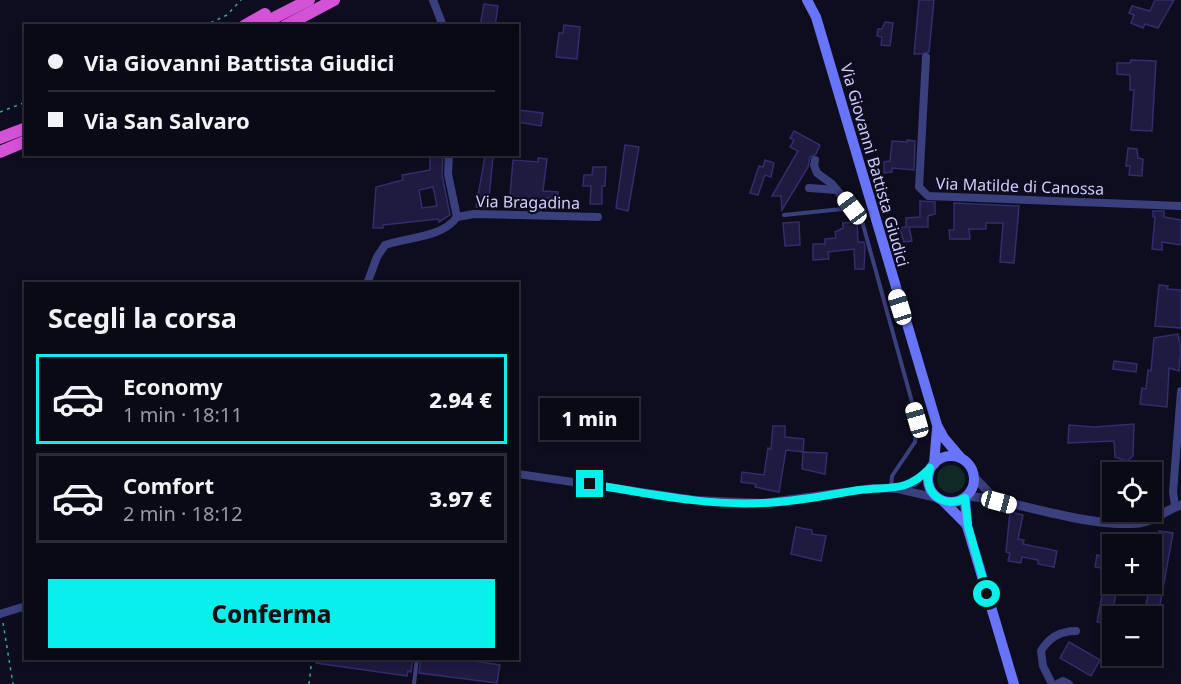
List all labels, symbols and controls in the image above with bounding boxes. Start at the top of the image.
text: Via Giovanni Battista Giudici [84,47,394,77]
street label: Via Giovanni Battista Giudici [835,61,915,269]
text: Via San Salvaro [84,105,250,135]
street label: Via Matilde di Canossa [935,172,1105,200]
car [834,188,870,228]
street label: Via Bragadina [476,190,580,214]
car [886,287,914,327]
text: Scegli la corsa [48,299,237,336]
text: Economy [123,371,222,401]
icon: car [51,372,105,426]
text: 2.94 € [429,384,492,414]
callout: 1 min [540,397,640,439]
car [903,400,931,440]
text: 1 min · 18:11 [123,401,243,428]
text: 1 min [562,405,617,432]
map controls [1102,462,1162,666]
button: locate [1102,462,1162,522]
text: Comfort [123,470,214,500]
route end [576,470,603,497]
icon: car [51,471,105,525]
text: 3.97 € [429,483,492,513]
car [979,489,1019,515]
text: 2 min · 18:12 [123,500,243,527]
button: + [1102,534,1162,594]
button: Conferma [48,579,495,648]
route start [973,580,1000,607]
button: − [1102,606,1162,666]

